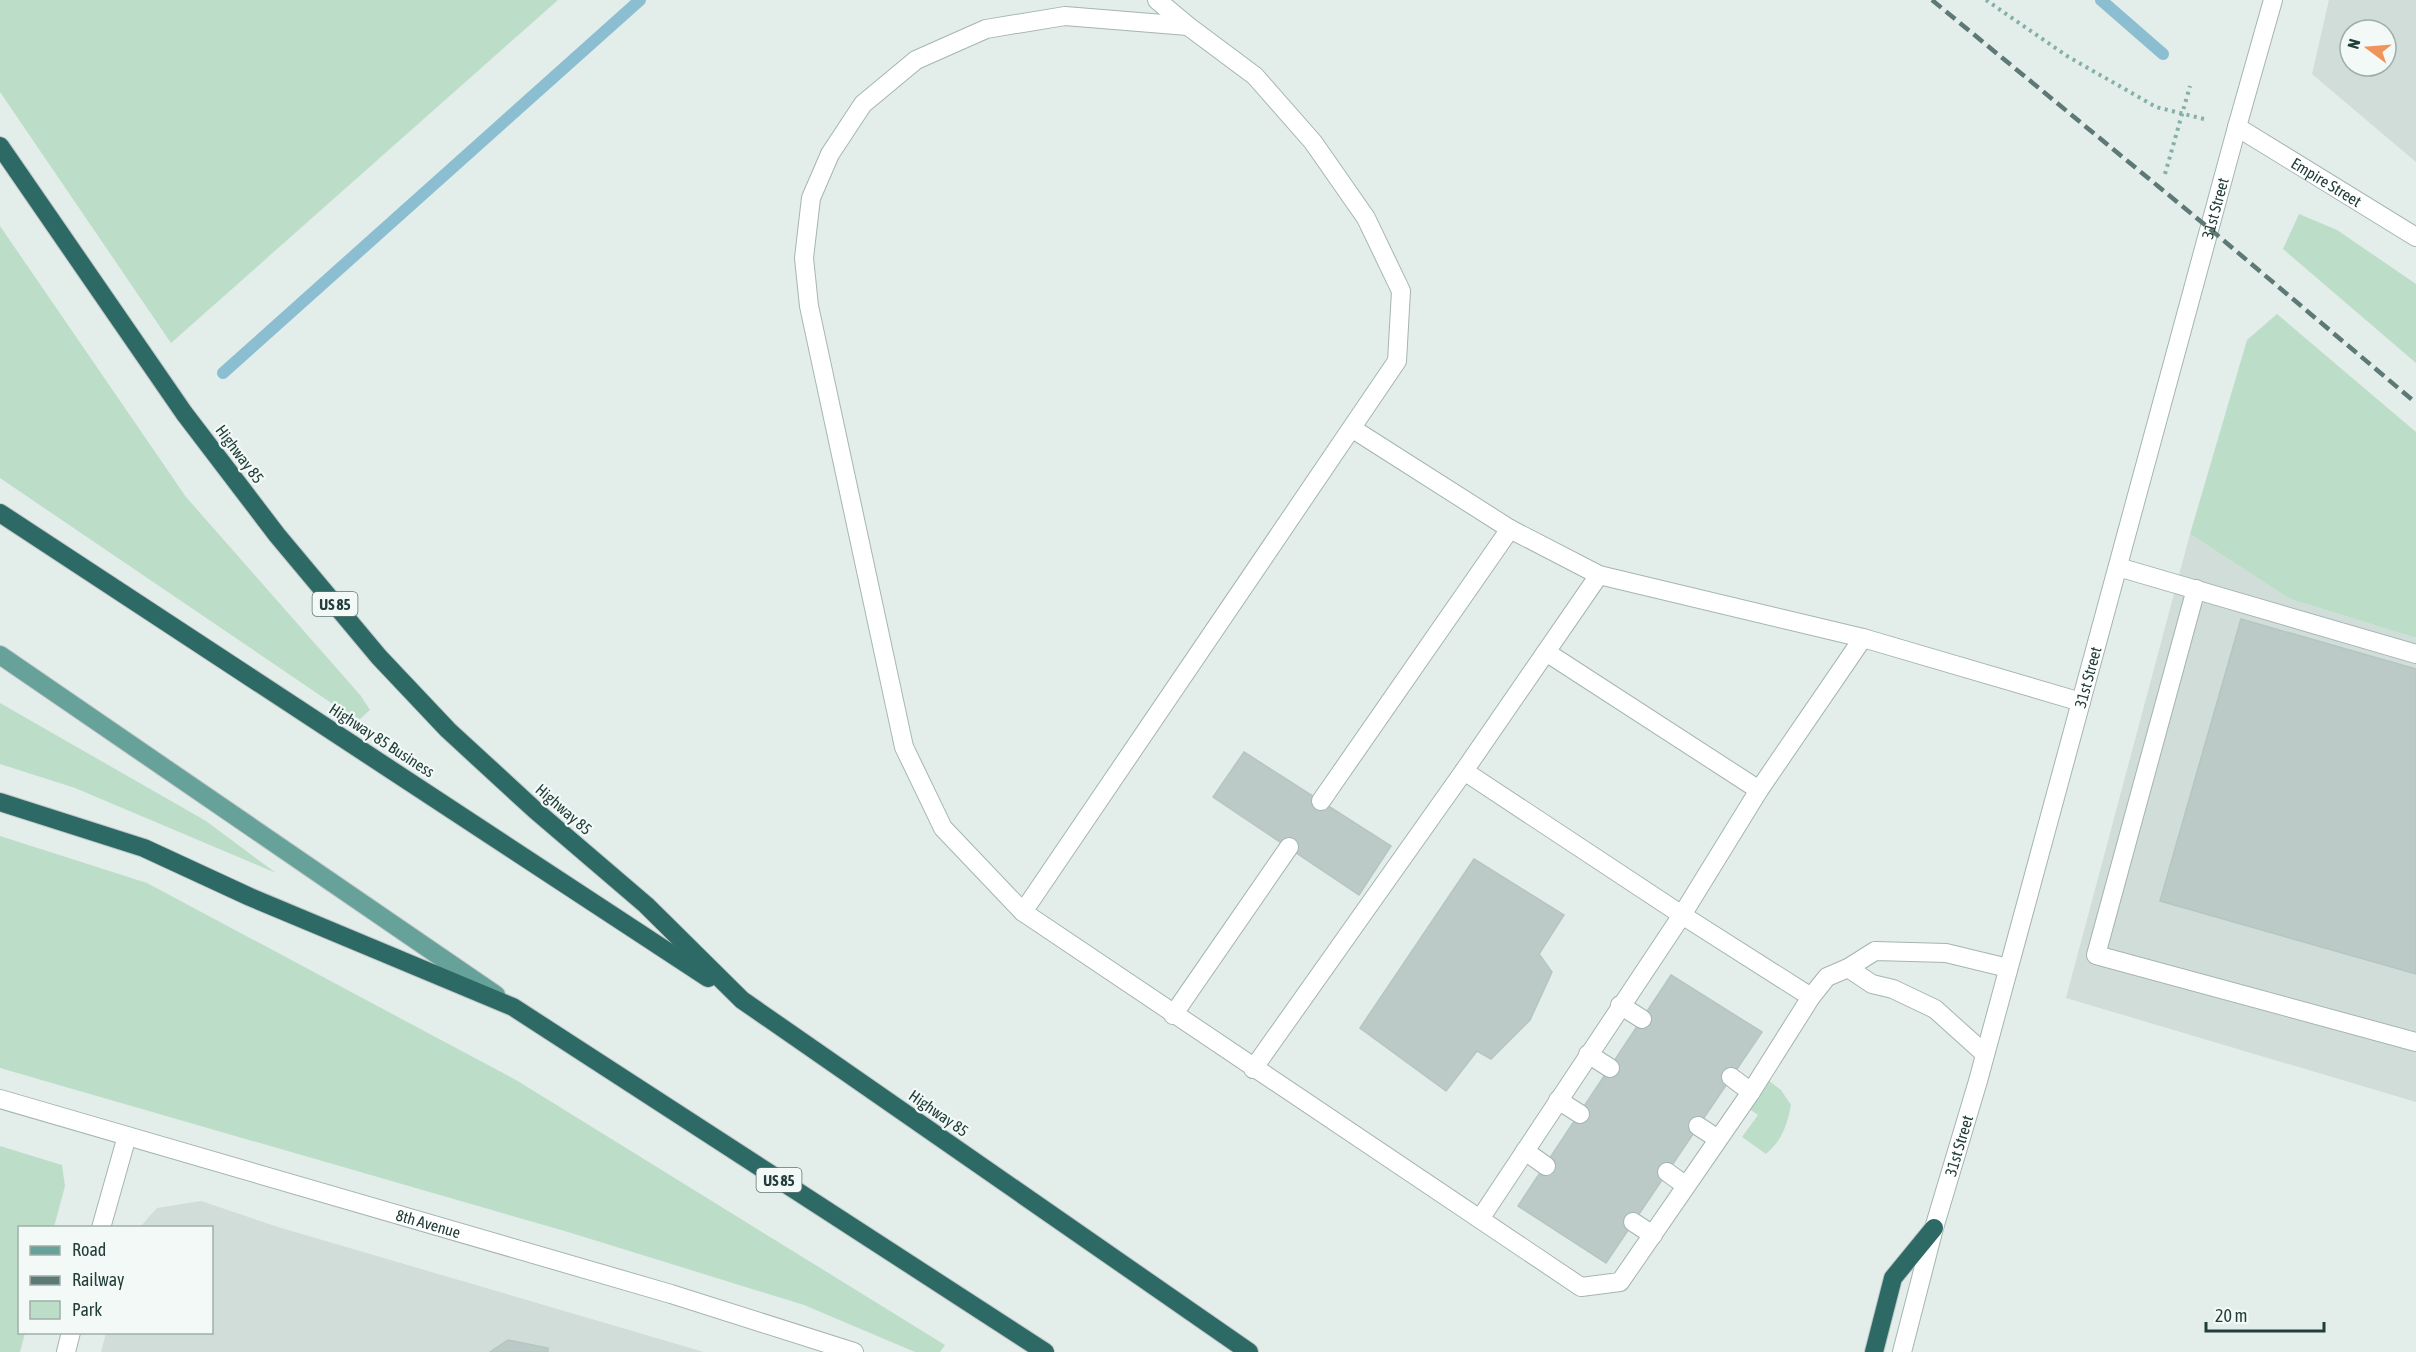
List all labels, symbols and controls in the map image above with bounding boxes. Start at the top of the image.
north arrow [2338,18,2398,78]
text: N [2344,37,2364,51]
street label: Empire Street [2288,154,2365,211]
street label: 31st Street [2198,175,2232,241]
street label: Highway 85 [211,421,268,487]
road number: US 85 [312,592,358,616]
street label: 31st Street [2071,644,2105,710]
street label: Highway 85 Business [326,699,438,782]
street label: Highway 85 [532,780,596,839]
street label: Highway 85 [905,1086,972,1141]
street label: 31st Street [1941,1113,1976,1178]
road number: US 85 [756,1168,802,1192]
street label: 8th Avenue [394,1206,463,1241]
legend [18,1226,213,1334]
text: Road [72,1239,106,1260]
text: Railway [72,1269,124,1290]
scale bar [2206,1295,2324,1333]
text: Park [72,1299,102,1320]
text: 20 m [2215,1305,2247,1326]

